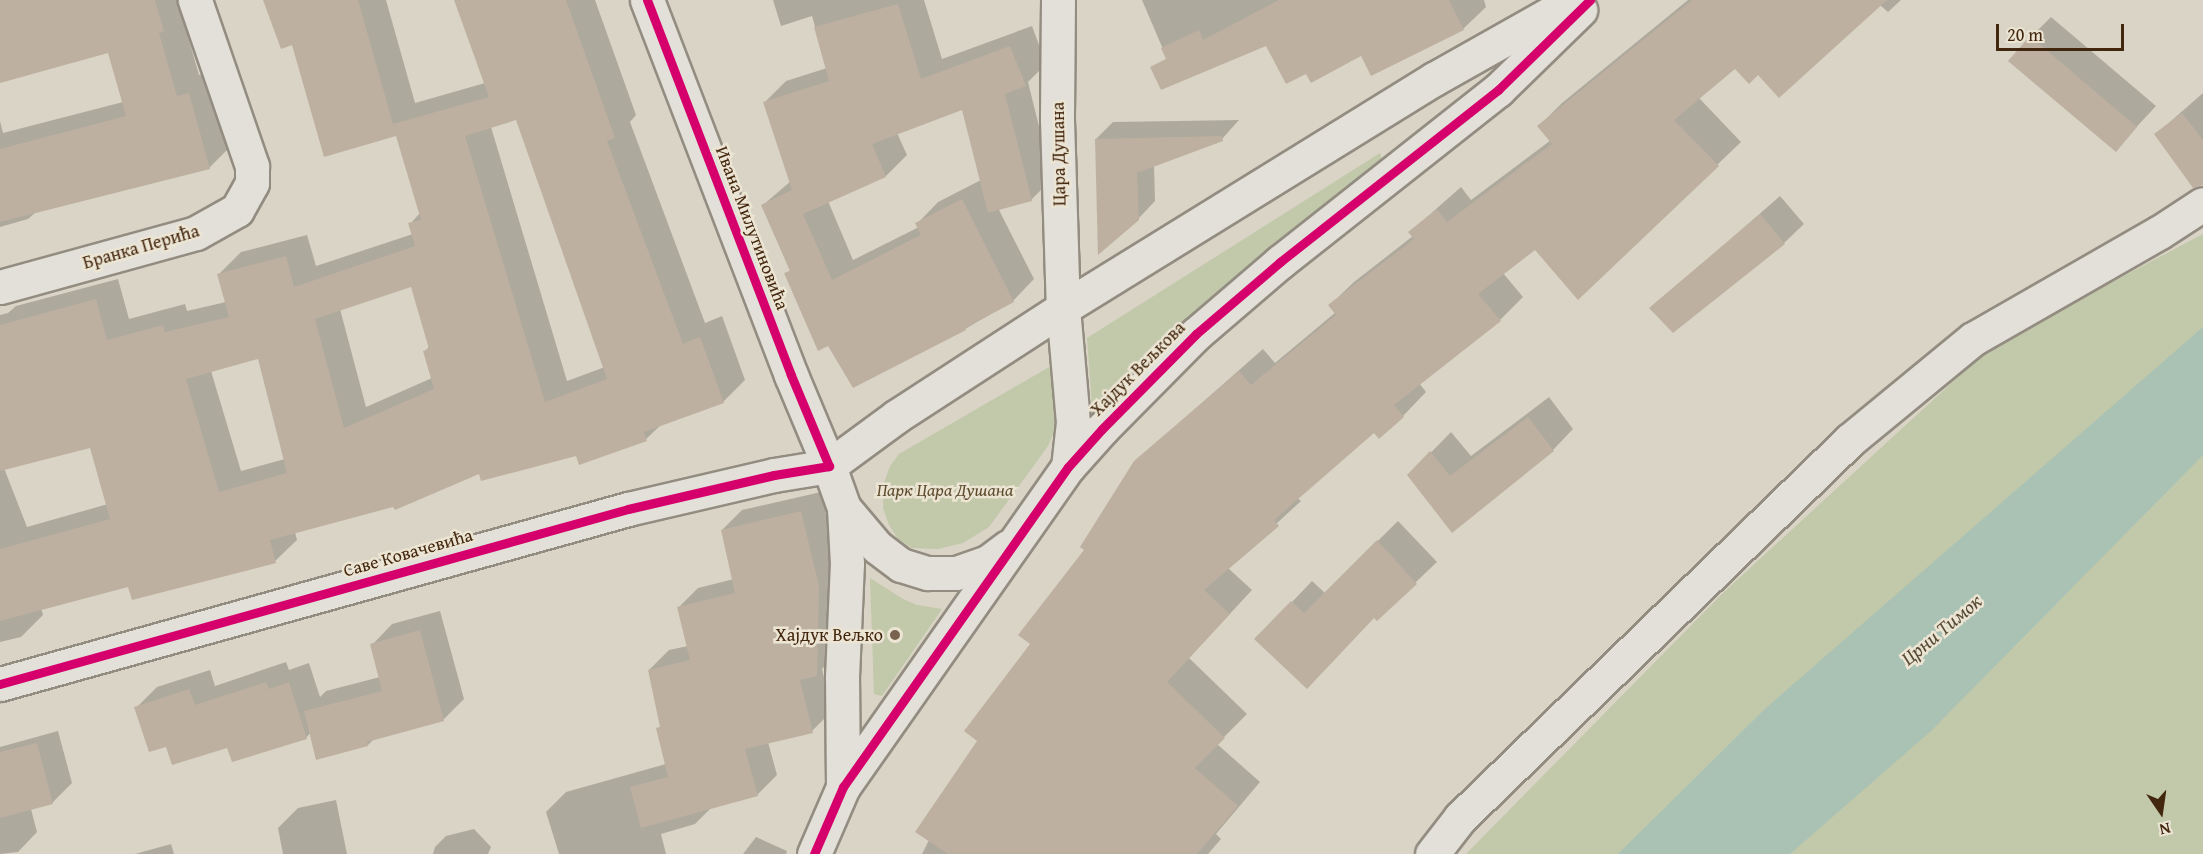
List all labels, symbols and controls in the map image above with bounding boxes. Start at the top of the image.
scale bar [1999,12,2126,50]
text: 20 m [2007,21,2043,48]
street label: Цара Душана [1047,102,1071,206]
street label: Ивана Милутиновића [711,143,793,313]
street label: Бранка Перића [80,220,202,274]
street label: Хајдук Вељкова [1086,317,1190,421]
park label: Парк Цара Душана [877,479,1013,501]
street label: Саве Ковачевића [341,524,475,582]
water label: Црни Тимок [1896,588,1986,670]
place label: Хајдук Вељко [776,624,883,646]
marker: Хајдук Вељко [888,628,902,642]
north arrow [2131,782,2191,842]
text: N [2157,817,2173,842]

